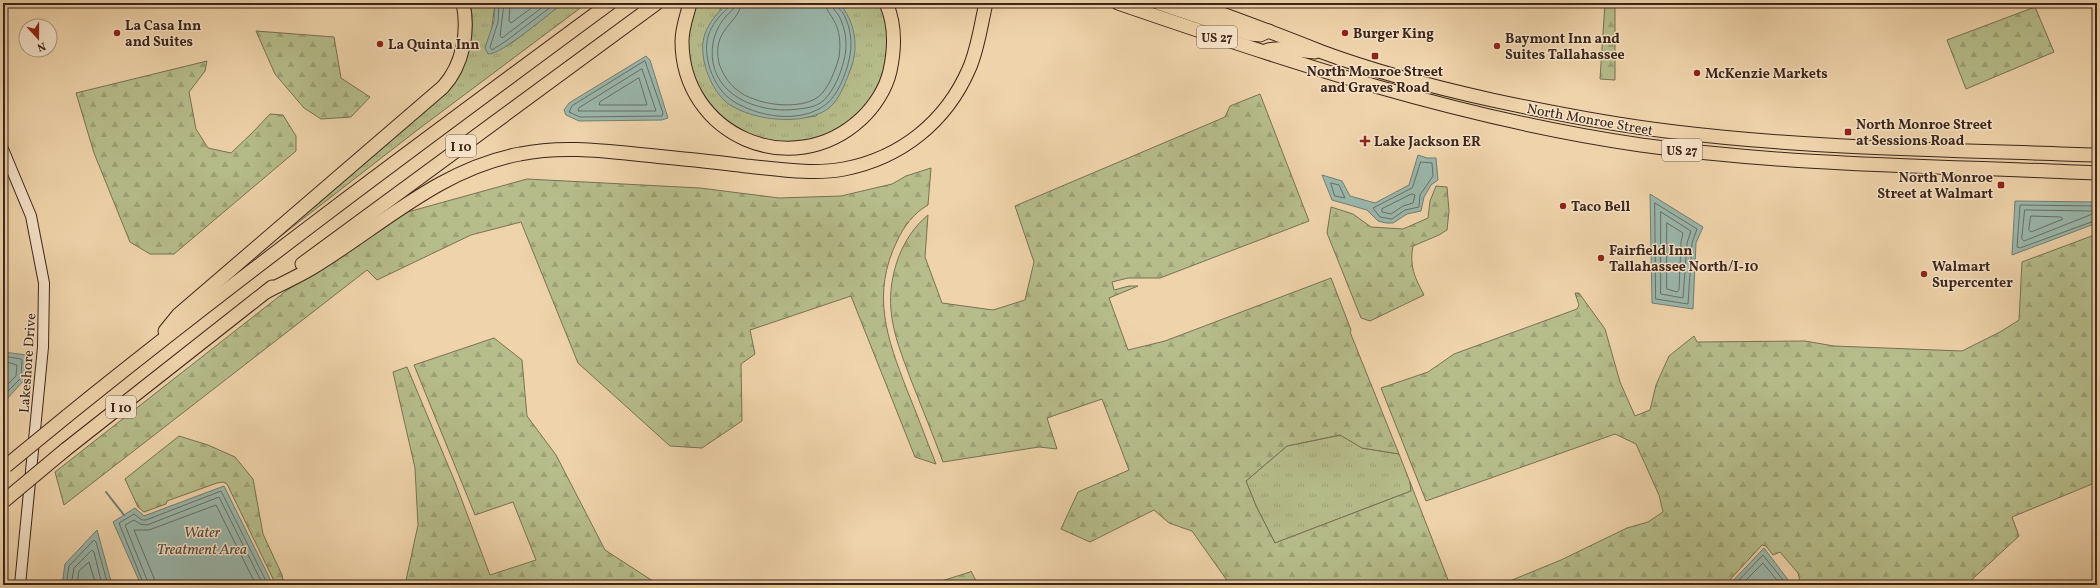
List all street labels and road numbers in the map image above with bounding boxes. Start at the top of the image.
road number: US 27 [1197,26,1237,48]
street label: North Monroe Street [1525,100,1654,141]
road number: I 10 [446,135,476,157]
road number: US 27 [1662,139,1702,161]
street label: Lakeshore Drive [16,312,41,414]
road number: I 10 [106,396,136,418]

